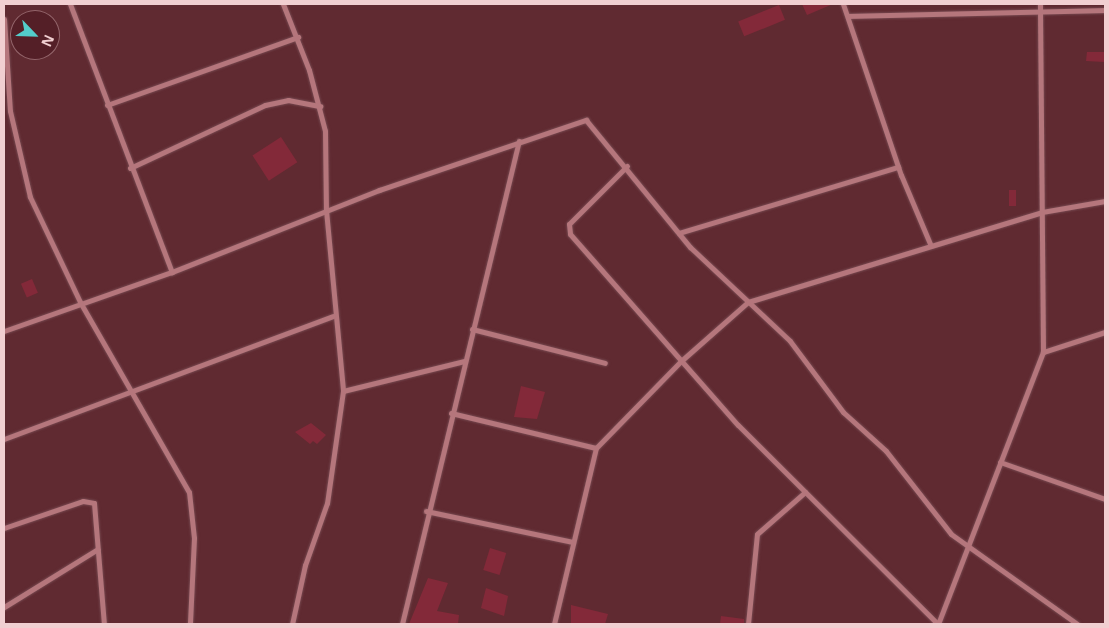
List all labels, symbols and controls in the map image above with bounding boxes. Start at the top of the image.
north arrow [10,10,60,60]
text: N [37,32,59,50]

